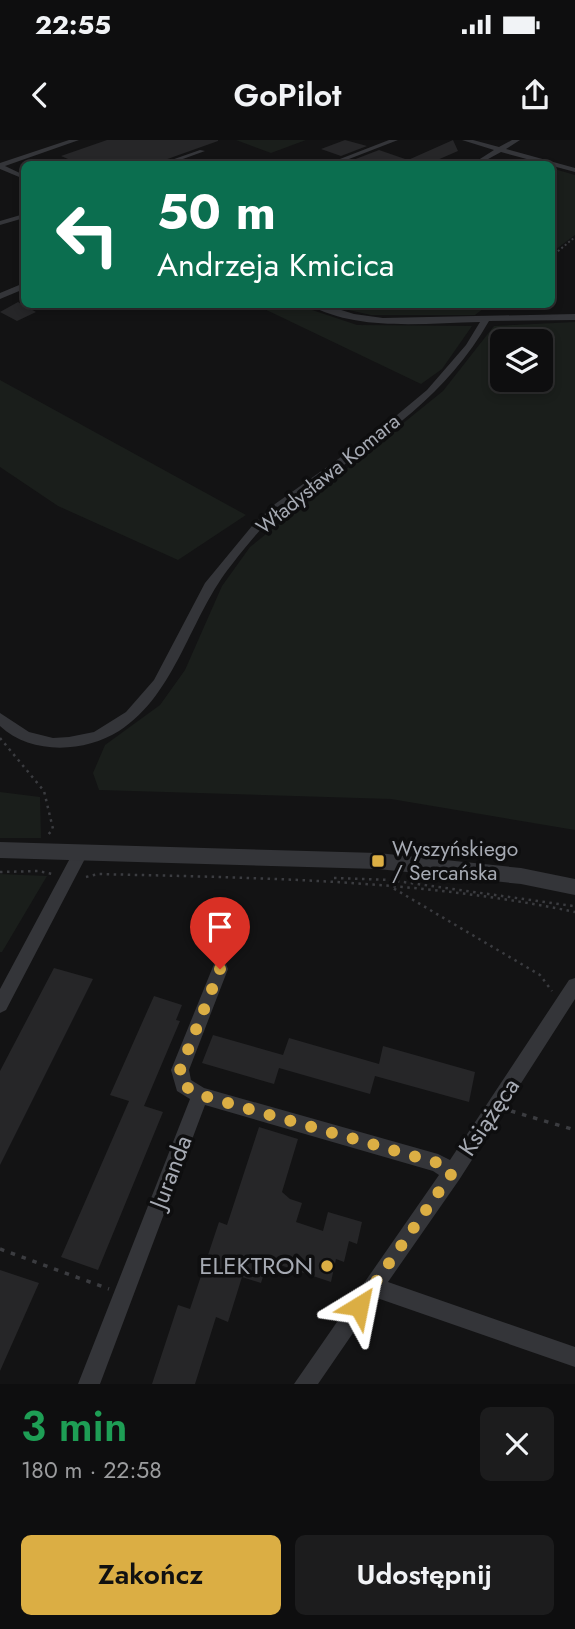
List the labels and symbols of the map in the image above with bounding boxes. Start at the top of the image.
street label: Władysława Komara [250,407,406,541]
place label: Wyszyńskiego / Sercańska [392,834,518,888]
marker: Wyszyńskiego / Sercańska [370,853,386,869]
pin [190,897,250,969]
street label: Książęca [450,1071,528,1163]
street label: Juranda [140,1130,200,1216]
place label: ELEKTRON [199,1248,313,1283]
marker: ELEKTRON [319,1258,335,1274]
position arrow [322,1269,396,1343]

